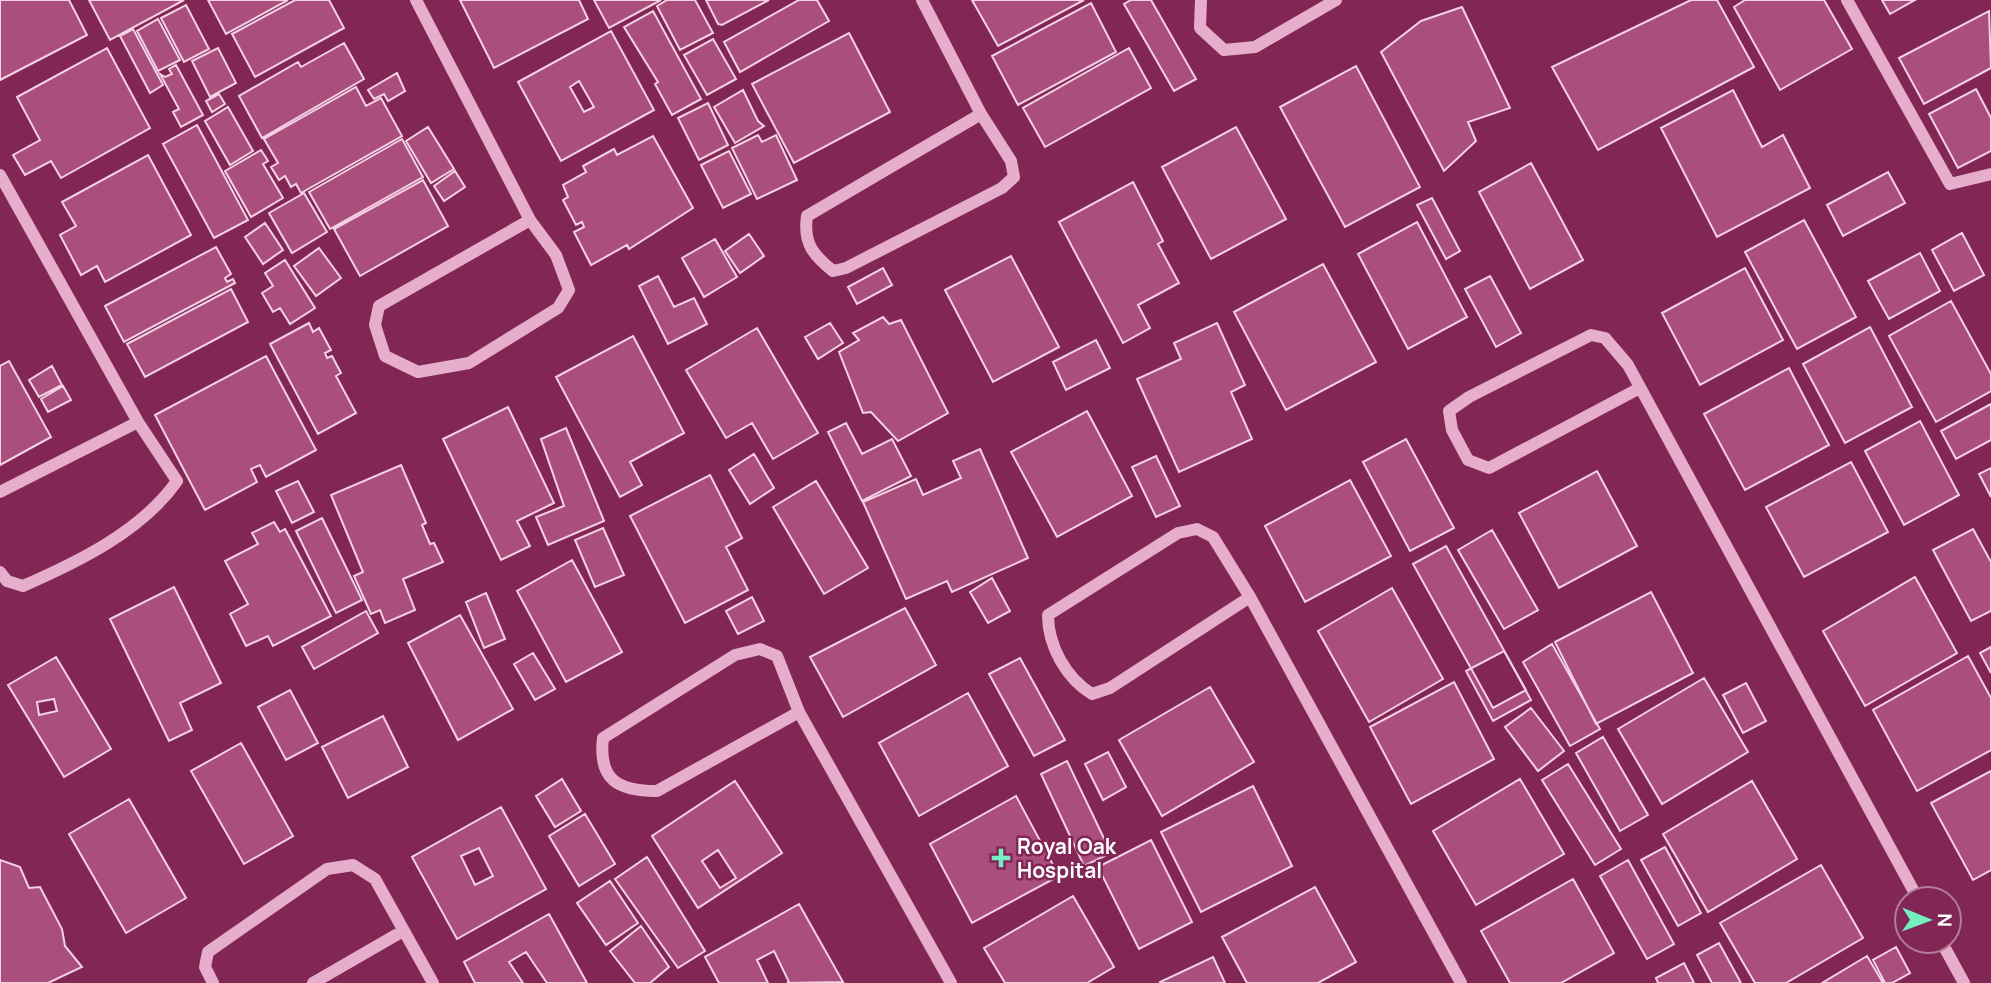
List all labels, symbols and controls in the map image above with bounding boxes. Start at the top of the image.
place label: Royal Oak Hospital [1017,832,1117,884]
marker: Royal Oak Hospital [991,848,1011,868]
north arrow [1893,885,1963,955]
text: N [1932,913,1958,927]

